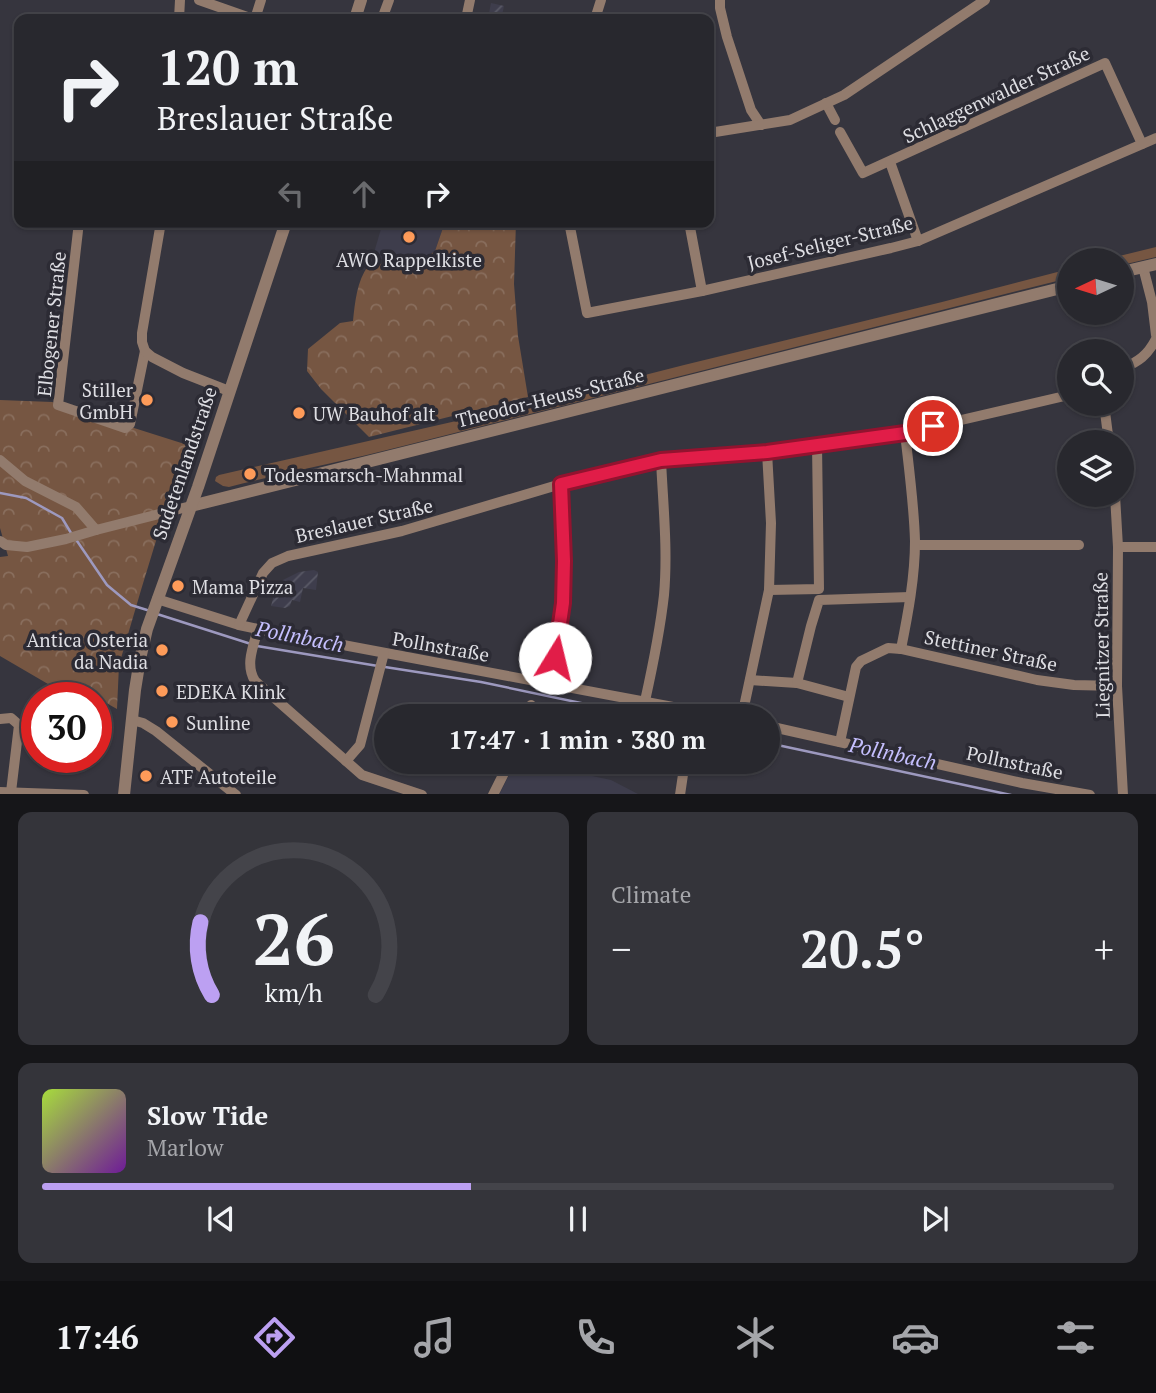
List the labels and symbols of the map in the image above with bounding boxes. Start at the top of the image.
street label: Schlaggenwalder Straße [899,40,1093,148]
street label: Josef-Seliger-Straße [745,209,915,275]
marker: AWO Rappelkiste [401,229,417,245]
place label: AWO Rappelkiste [336,247,482,272]
north arrow [1057,248,1134,326]
street label: Elbogener Straße [31,250,71,398]
street label: Theodor-Heuss-Straße [453,361,647,433]
place label: Stiller GmbH [79,377,134,424]
street label: Sudetenlandstraße [146,383,222,543]
marker: Stiller GmbH [139,392,155,408]
pin [903,396,963,456]
place label: UW Bauhof alt [313,401,435,426]
marker: UW Bauhof alt [291,405,307,421]
place label: Todesmarsch-Mahnmal [264,462,463,487]
marker: Todesmarsch-Mahnmal [242,466,258,482]
street label: Breslauer Straße [293,492,435,548]
street label: Liegnitzer Straße [1087,572,1115,718]
place label: Mama Pizza [192,574,294,599]
marker: Mama Pizza [170,578,186,594]
water label: Pollnbach [253,614,346,658]
position arrow [518,621,592,695]
street label: Stettiner Straße [922,624,1060,676]
street label: Pollnstraße [391,625,491,667]
place label: Antica Osteria da Nadia [26,627,148,674]
marker: Antica Osteria da Nadia [154,642,170,658]
place label: EDEKA Klink [176,679,286,704]
speed limit sign: 30 [21,682,112,773]
marker: EDEKA Klink [154,683,170,699]
place label: Sunline [186,710,251,735]
marker: Sunline [164,714,180,730]
water label: Pollnbach [846,730,939,776]
street label: Pollnstraße [965,740,1065,784]
place label: ATF Autoteile [160,764,277,789]
marker: ATF Autoteile [138,768,154,784]

